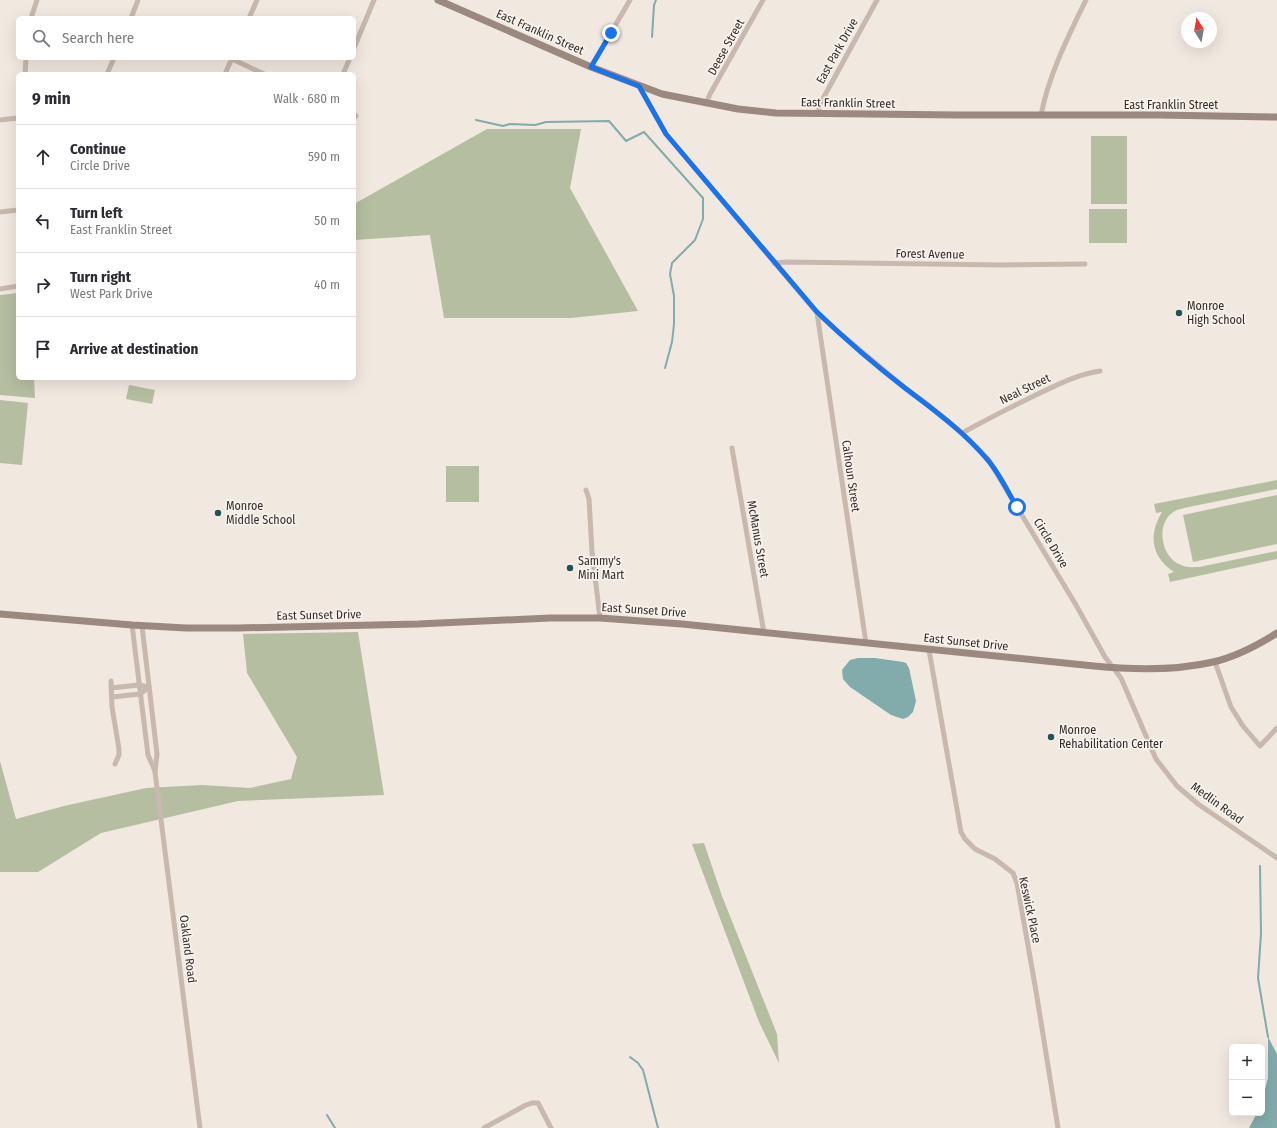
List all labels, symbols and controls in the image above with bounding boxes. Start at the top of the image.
street label: East Franklin Street [494,6,586,58]
north arrow [1181,12,1217,48]
search box [16,16,356,60]
street label: Deese Street [705,16,747,78]
street label: East Park Drive [813,16,861,86]
route end [602,24,620,42]
icon: search [30,27,52,49]
text: Search here [62,29,134,47]
text: 9 min [32,88,71,109]
text: Walk · 680 m [273,91,340,106]
street label: East Franklin Street [801,95,895,111]
street label: East Franklin Street [1124,98,1218,112]
text: Continue [70,140,126,158]
icon: ahead [32,146,54,168]
text: 590 m [308,149,340,164]
text: Circle Drive [70,158,130,173]
text: Turn left [70,204,123,222]
icon: left [32,210,54,232]
text: 50 m [314,213,340,228]
text: East Franklin Street [70,222,172,237]
street label: Forest Avenue [895,246,965,262]
text: Turn right [70,268,131,286]
icon: right [32,274,54,296]
text: 40 m [314,277,340,292]
text: West Park Drive [70,286,153,301]
place label: Monroe High School [1187,299,1245,327]
marker: Monroe High School [1174,308,1184,318]
icon: arrive [32,338,54,360]
text: Arrive at destination [70,340,198,358]
street label: Neal Street [997,371,1053,407]
street label: Calhoun Street [839,439,863,513]
route start [1008,498,1026,516]
place label: Monroe Middle School [226,499,295,527]
street label: McManus Street [744,499,772,579]
marker: Monroe Middle School [213,508,223,518]
street label: Circle Drive [1031,516,1071,570]
place label: Sammy's Mini Mart [578,554,624,582]
marker: Sammy's Mini Mart [565,563,575,573]
street label: East Sunset Drive [601,600,687,620]
street label: East Sunset Drive [276,607,362,623]
street label: East Sunset Drive [923,631,1009,653]
place label: Monroe Rehabilitation Center [1059,723,1164,751]
marker: Monroe Rehabilitation Center [1046,732,1056,742]
street label: Medlin Road [1188,779,1246,827]
street label: Keswick Place [1016,876,1044,945]
street label: Oakland Road [177,914,199,984]
map controls [1229,1044,1265,1116]
button: + [1229,1044,1265,1080]
button: − [1229,1080,1265,1116]

